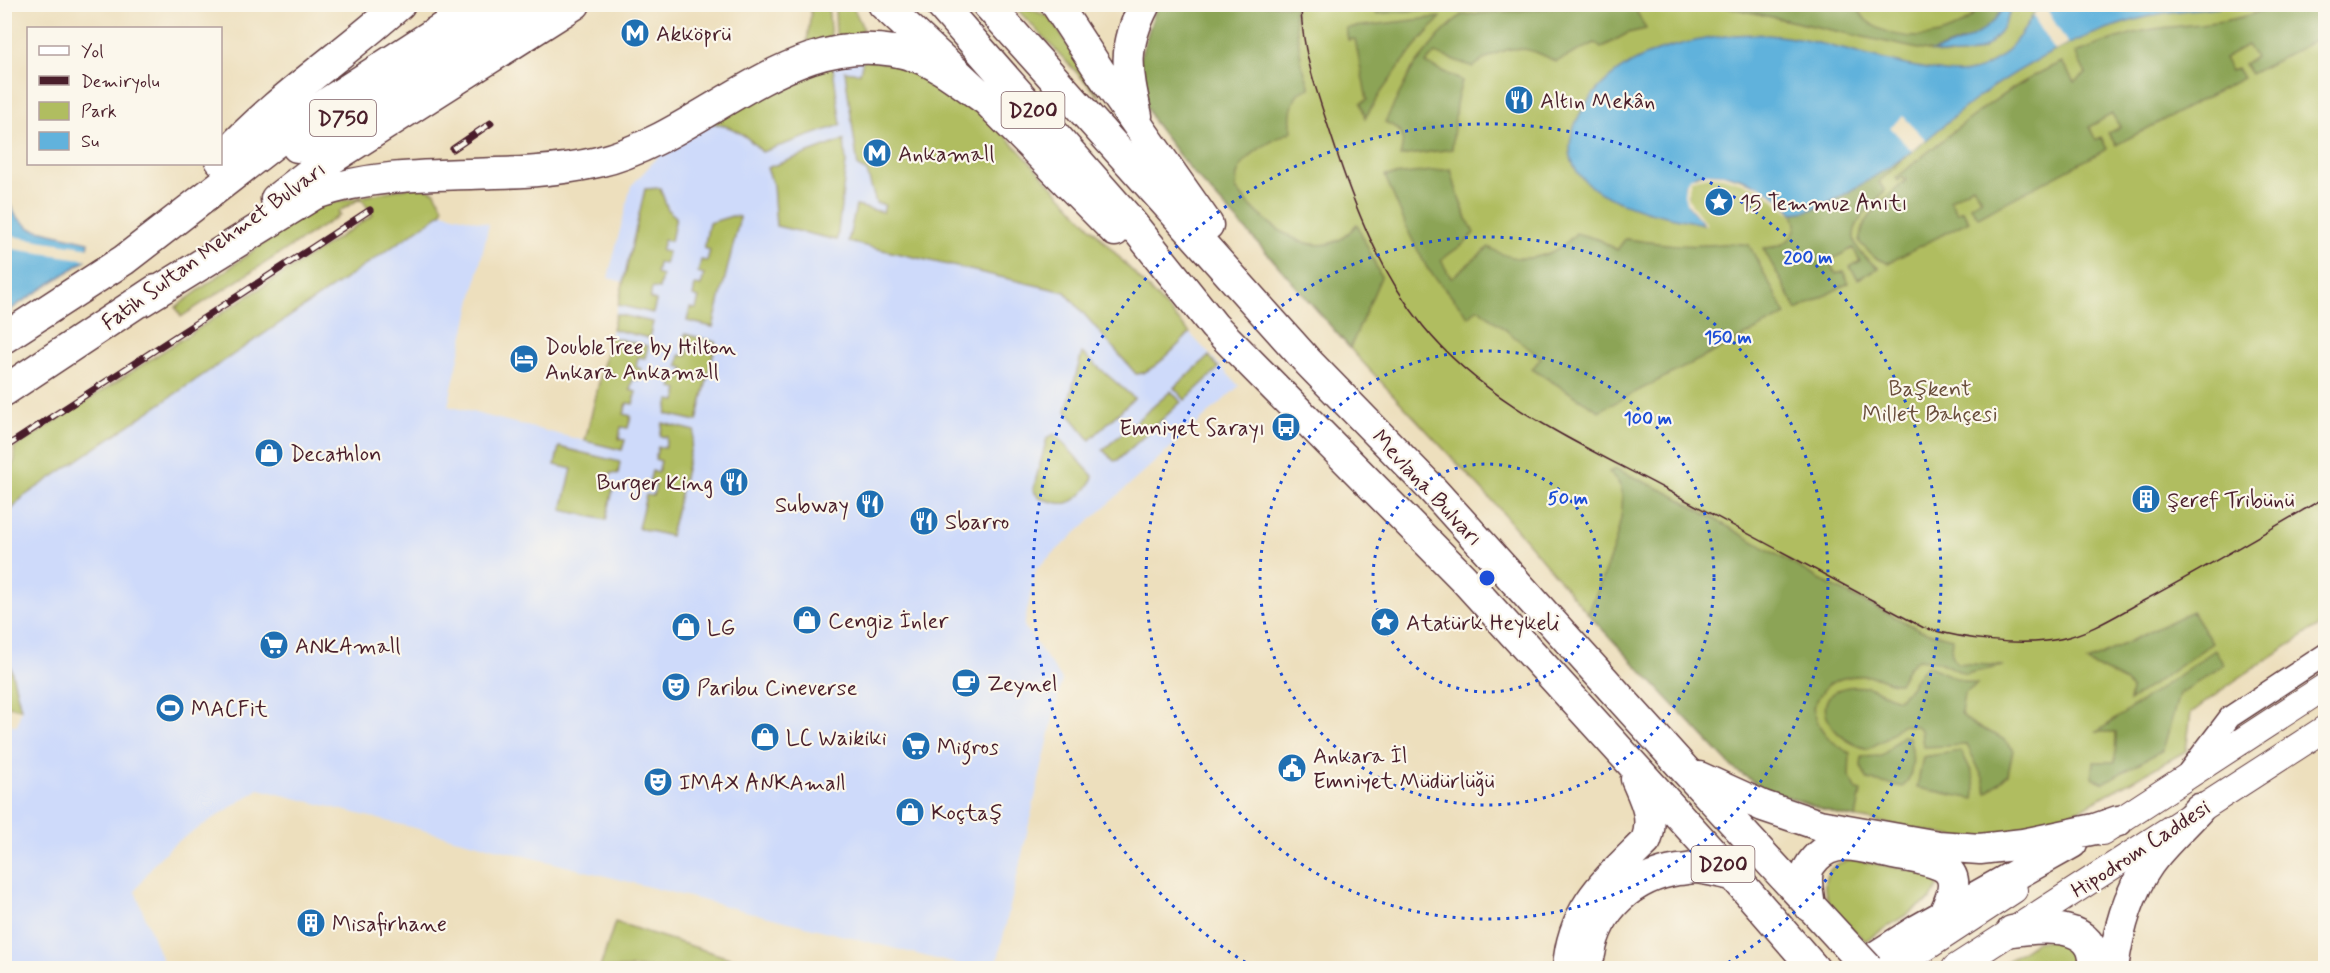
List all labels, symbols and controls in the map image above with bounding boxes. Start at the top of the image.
metro station icon: Akköprü [619,17,651,49]
place label: Akköprü [656,21,731,49]
legend [27,27,222,165]
text: Yol [81,40,104,64]
text: Demiryolu [81,70,160,94]
restaurant icon: Altın Mekân [1503,84,1535,116]
place label: Altın Mekân [1540,88,1655,116]
road number: D200 [1002,92,1064,128]
text: Park [81,100,117,124]
road number: D750 [310,100,376,136]
text: Su [81,130,99,154]
metro station icon: Ankamall [861,137,893,169]
place label: Ankamall [898,141,995,169]
street label: Fatih Sultan Mehmet Bulvarı [97,156,332,337]
place icon: 15 Temmuz Anıtı [1703,186,1735,218]
place label: 15 Temmuz Anıtı [1740,190,1908,218]
text: 200 m [1783,246,1833,270]
text: 150 m [1704,326,1752,350]
place label: DoubleTree by Hilton Ankara Ankamall [545,334,736,387]
hotel icon: DoubleTree by Hilton Ankara Ankamall [508,343,540,375]
park label: Başkent Millet Bahçesi [1862,376,1998,429]
text: 100 m [1624,407,1672,431]
bus stop icon: Emniyet Sarayı [1270,411,1302,443]
place label: Emniyet Sarayı [1119,415,1265,443]
street label: Mevlana Bulvarı [1365,424,1488,553]
shop icon: Decathlon [253,437,285,469]
place label: Decathlon [290,441,382,469]
restaurant icon: Burger King [718,466,750,498]
place label: Burger King [597,470,713,501]
building icon: Şeref Tribünü [2130,483,2162,515]
text: 50 m [1548,487,1588,511]
place label: Şeref Tribünü [2167,487,2294,515]
restaurant icon: Subway [854,488,886,520]
place label: Subway [775,492,849,520]
restaurant icon: Sbarro [908,505,940,537]
place label: Sbarro [945,509,1009,537]
centre of rings [1477,568,1497,588]
shop icon: Cengiz İnler [791,604,823,636]
place icon: Atatürk Heykeli [1369,606,1401,638]
place label: Cengiz İnler [828,608,949,639]
place label: Atatürk Heykeli [1406,610,1560,638]
shop icon: LG [670,611,702,643]
place label: LG [707,615,735,643]
supermarket icon: ANKAmall [258,629,290,661]
place label: ANKAmall [295,633,401,661]
cafe icon: Zeynel [950,667,982,699]
theatre icon: Paribu Cineverse [660,671,692,703]
place label: Zeynel [987,671,1057,699]
place label: Paribu Cineverse [697,675,857,703]
sports icon: MACFit [154,692,186,724]
place label: MACFit [191,696,268,724]
shop icon: LC Waikiki [749,721,781,753]
place label: LC Waikiki [786,725,887,753]
supermarket icon: Migros [900,730,932,762]
place label: Migros [937,734,999,765]
place label: Ankara İl Emniyet Müdürlüğü [1313,743,1495,797]
public building icon: Ankara İl Emniyet Müdürlüğü [1276,752,1308,784]
theatre icon: IMAX ANKAmall [642,766,674,798]
place label: IMAX ANKAmall [679,770,846,798]
street label: Hipodrom Caddesi [2066,794,2216,905]
shop icon: Koçtaş [894,796,926,828]
place label: Koçtaş [931,800,1003,828]
road number: D200 [1692,846,1754,882]
building icon: Misafirhane [295,907,327,939]
place label: Misafirhane [332,911,447,939]

